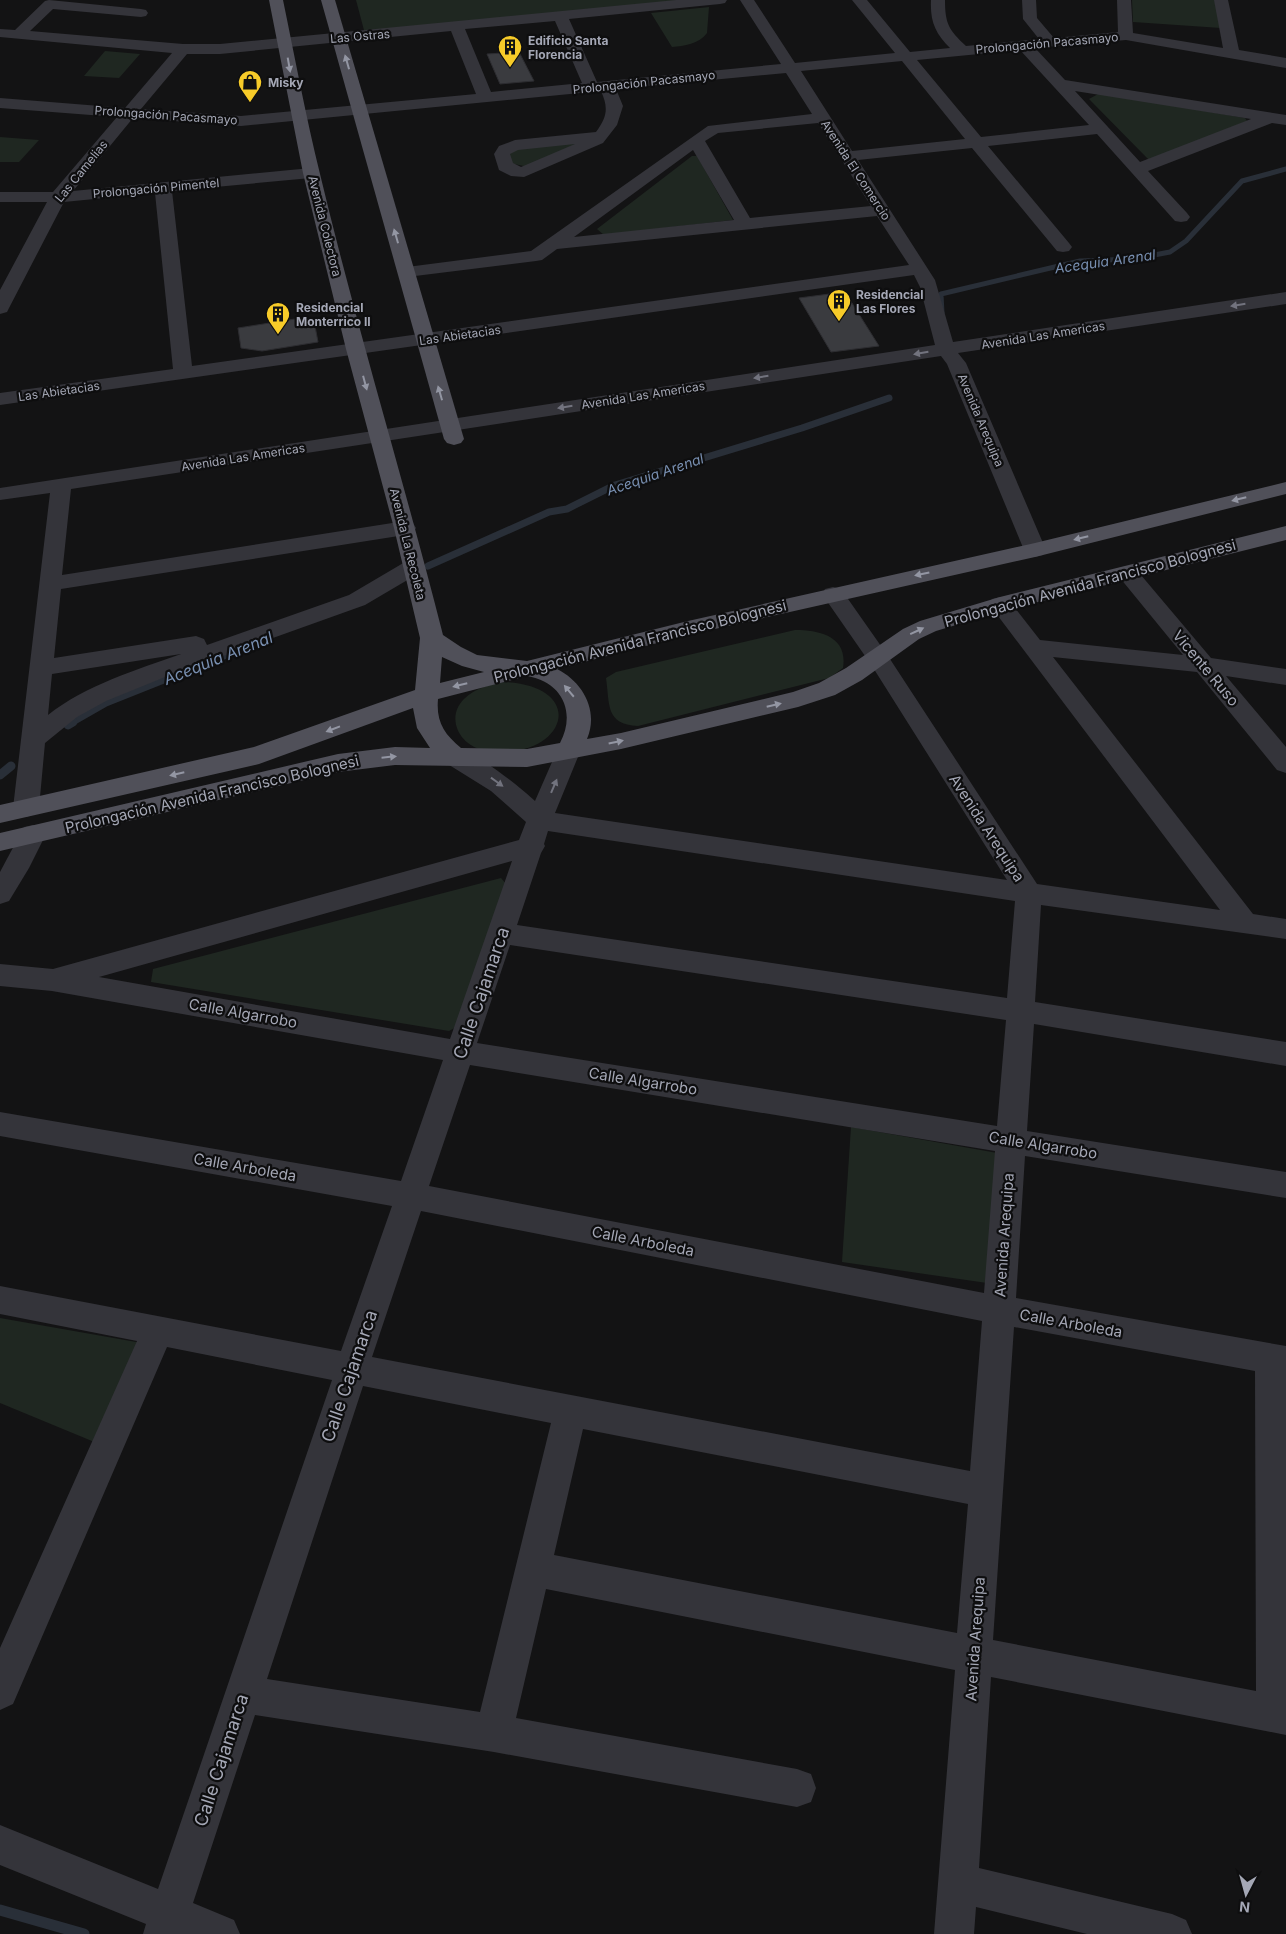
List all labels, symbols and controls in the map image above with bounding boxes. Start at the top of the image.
street label: Las Ostras [329,26,391,46]
street label: Prolongación Pacasmayo [975,29,1119,57]
place label: Edificio Santa Florencia [528,33,608,62]
building icon: Edificio Santa Florencia [497,34,523,68]
one-way arrow [342,55,350,70]
one-way arrow [285,57,293,72]
street label: Prolongación Pacasmayo [572,67,716,97]
shop icon: Misky [237,69,263,103]
place label: Misky [268,75,304,90]
street label: Prolongación Pacasmayo [94,103,238,127]
street label: Avenida El Comercio [818,117,894,223]
street label: Las Camelias [52,137,110,205]
street label: Avenida Colectora [305,174,345,278]
street label: Prolongación Pimentel [92,175,220,201]
one-way arrow [392,229,400,244]
water label: Acequia Arenal [1053,245,1157,277]
place label: Residencial Las Flores [856,287,924,316]
building icon: Residencial Las Flores [826,288,852,322]
place label: Residencial Monterrico II [296,300,371,329]
building icon: Residencial Monterrico II [265,301,291,335]
one-way arrow [1229,302,1245,310]
street label: Avenida Las Americas [980,318,1106,352]
street label: Las Abietacias [418,322,502,348]
one-way arrow [913,349,929,357]
street label: Avenida Arequipa [955,371,1007,469]
one-way arrow [752,373,768,381]
one-way arrow [362,376,370,391]
street label: Las Abietacias [17,378,101,404]
street label: Avenida Las Americas [580,378,706,412]
one-way arrow [436,385,444,400]
one-way arrow [557,403,573,411]
street label: Avenida Las Americas [180,440,306,474]
water label: Acequia Arenal [603,449,706,499]
street label: Avenida La Recoleta [387,487,429,601]
one-way arrow [1231,495,1246,503]
one-way arrow [1073,534,1088,542]
street label: Prolongación Avenida Francisco Bolognesi [942,535,1238,631]
one-way arrow [915,570,930,578]
street label: Prolongación Avenida Francisco Bolognesi [492,595,788,687]
street label: Vicente Ruso [1169,626,1243,710]
water label: Acequia Arenal [160,627,276,689]
one-way arrow [910,627,924,635]
one-way arrow [453,682,468,690]
one-way arrow [563,685,574,698]
one-way arrow [767,701,782,709]
one-way arrow [325,726,340,733]
one-way arrow [609,738,624,746]
street label: Prolongación Avenida Francisco Bolognesi [63,751,361,837]
one-way arrow [381,753,397,761]
one-way arrow [168,770,184,778]
street label: Avenida Arequipa [945,771,1029,885]
one-way arrow [490,776,503,787]
one-way arrow [550,778,558,793]
street label: Calle Cajamarca [449,924,513,1062]
street label: Calle Algarrobo [187,994,299,1032]
street label: Calle Algarrobo [587,1063,699,1099]
street label: Calle Algarrobo [987,1127,1099,1163]
street label: Calle Arboleda [192,1149,298,1185]
street label: Avenida Arequipa [990,1172,1018,1298]
street label: Calle Arboleda [590,1222,696,1260]
street label: Calle Arboleda [1018,1305,1124,1341]
street label: Calle Cajamarca [317,1307,381,1445]
street label: Avenida Arequipa [961,1576,989,1702]
street label: Calle Cajamarca [190,1691,252,1829]
north arrow [1221,1869,1271,1919]
text: N [1238,1898,1251,1916]

